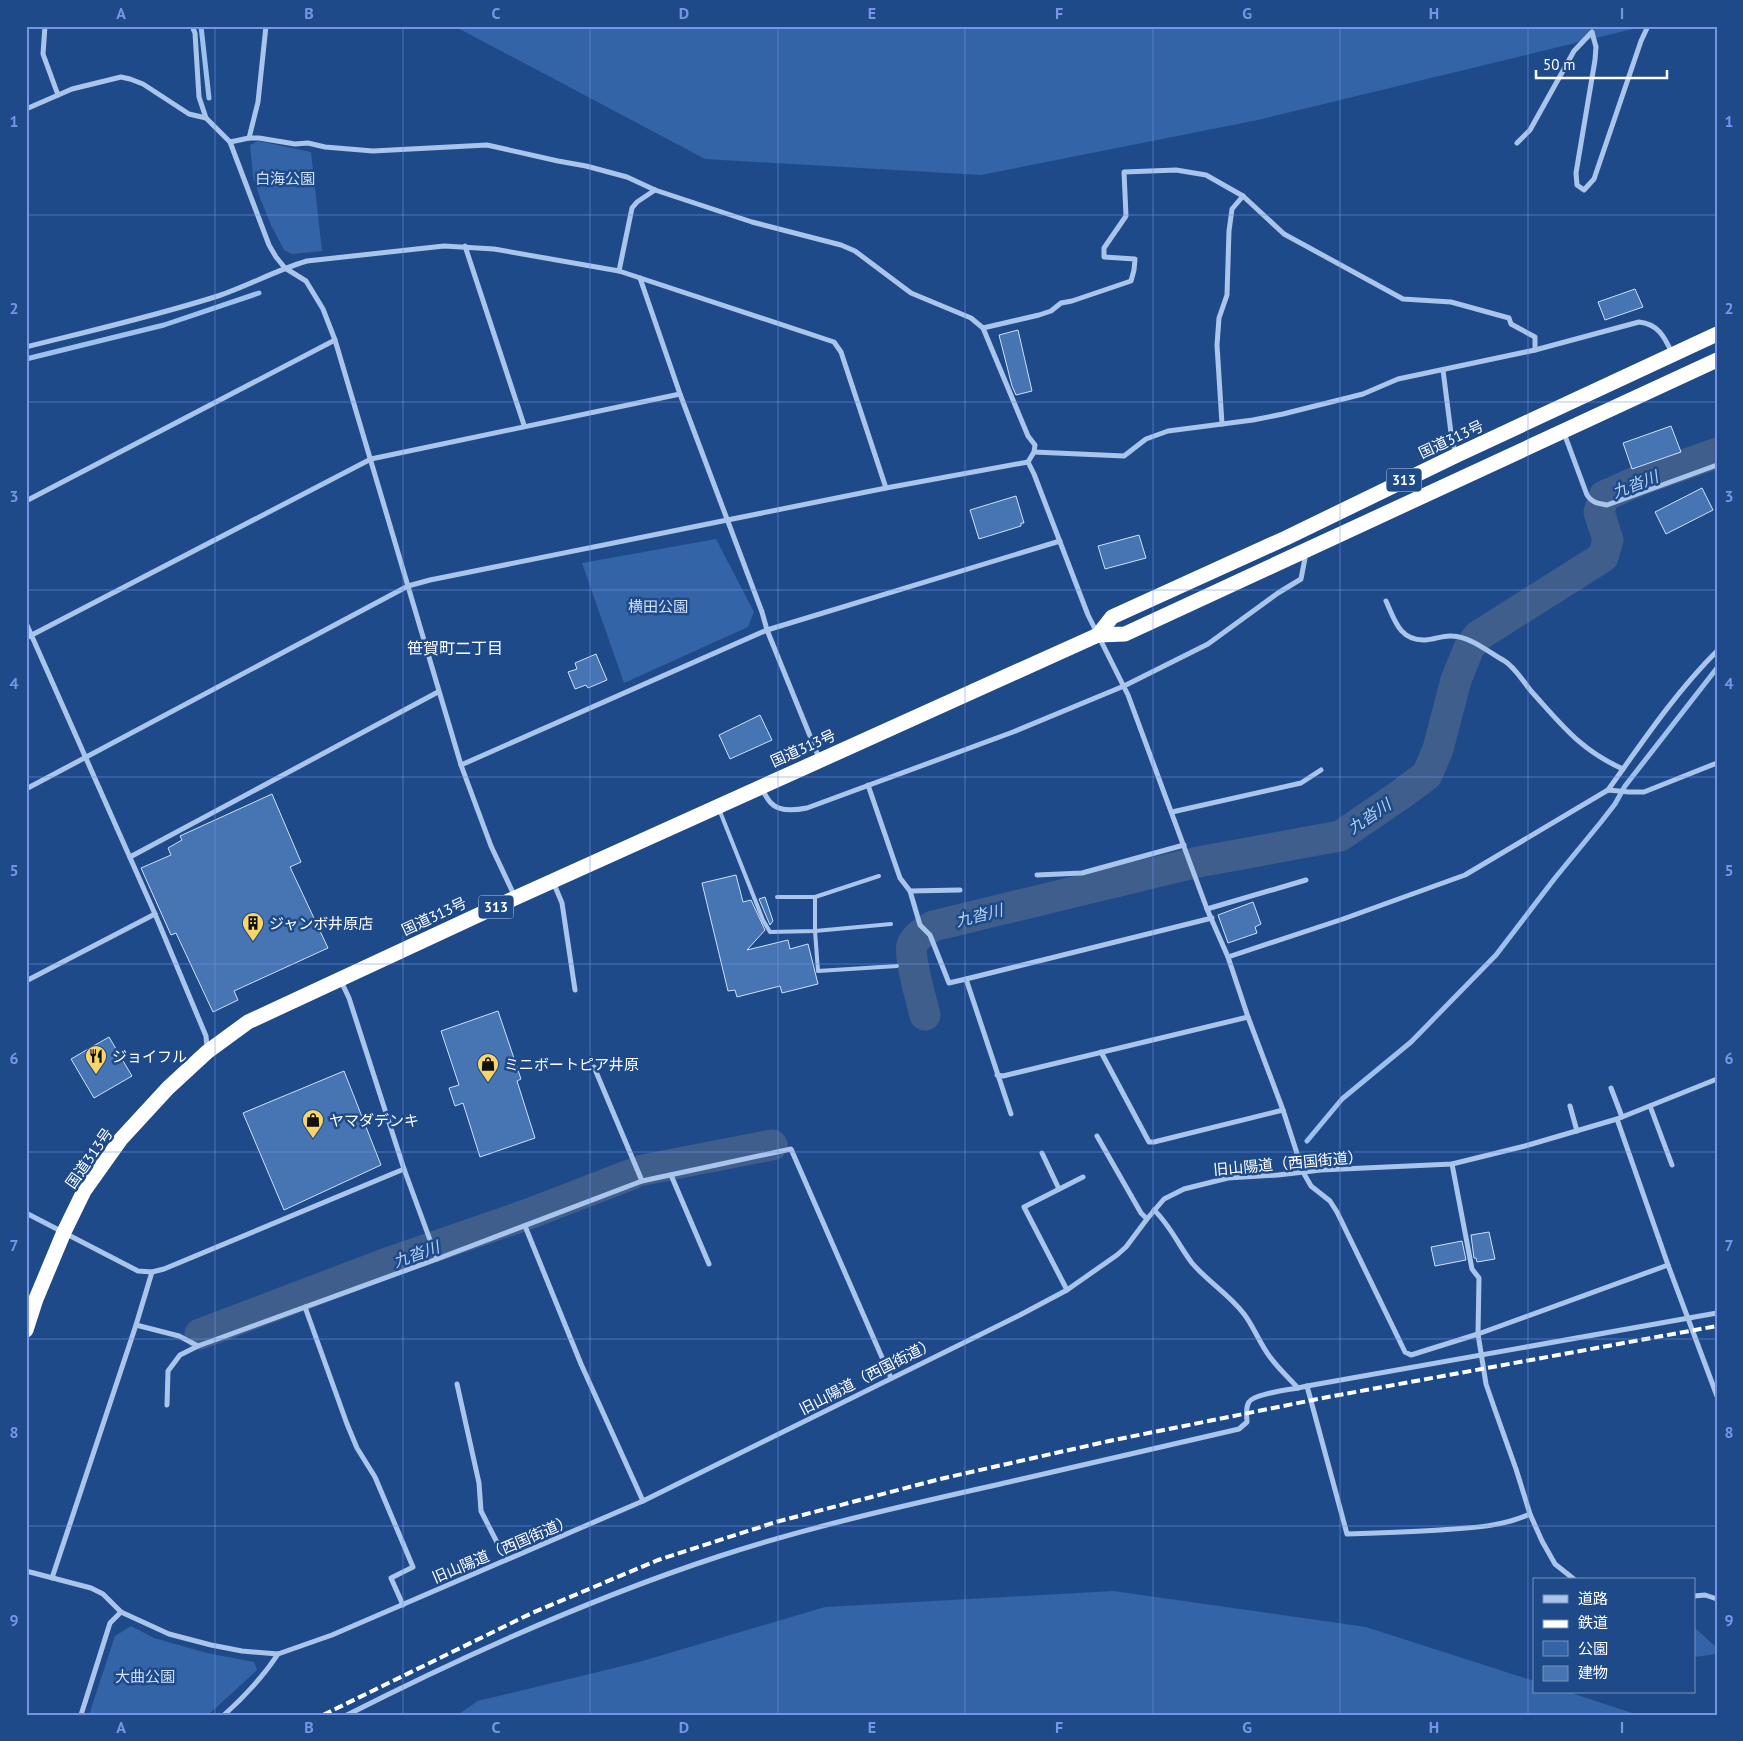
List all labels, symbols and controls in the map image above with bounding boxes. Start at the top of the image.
text: A [116,3,126,23]
text: B [304,3,314,23]
text: C [492,3,501,23]
text: D [679,3,689,23]
text: E [868,3,876,23]
text: F [1055,3,1063,23]
text: G [1242,3,1252,23]
text: H [1429,3,1439,23]
text: I [1620,3,1624,23]
scale bar [1536,48,1667,80]
text: 50 m [1543,55,1576,74]
text: 1 [9,111,19,131]
text: 1 [1724,111,1734,131]
park label: 白海公園 [255,169,315,188]
text: 2 [9,298,19,318]
text: 2 [1724,298,1734,318]
street label: 国道313号 [1415,416,1487,462]
water label: 九沓川 [1609,465,1663,502]
road number: 313 [1386,468,1422,492]
text: 3 [9,486,19,506]
text: 3 [1724,486,1734,506]
park label: 横田公園 [628,597,688,616]
district label: 笹賀町二丁目 [407,638,503,658]
text: 4 [9,673,19,693]
text: 4 [1724,673,1734,693]
street label: 国道313号 [767,725,839,771]
water label: 九沓川 [1344,793,1396,838]
text: 5 [9,860,19,880]
text: 5 [1724,860,1734,880]
street label: 国道313号 [398,893,470,939]
road number: 313 [478,896,514,919]
water label: 九沓川 [953,899,1007,931]
building icon: ジャンボ井原店 [241,911,265,942]
place label: ジャンボ井原店 [269,914,373,933]
restaurant icon: ジョイフル [84,1044,108,1075]
place label: ジョイフル [112,1047,187,1066]
text: 6 [9,1048,19,1068]
text: 6 [1724,1048,1734,1068]
shop icon: ミニボートピア井原 [476,1052,500,1083]
place label: ミニボートピア井原 [504,1055,639,1074]
shop icon: ヤマダデンキ [301,1108,325,1139]
place label: ヤマダデンキ [329,1111,419,1130]
street label: 国道313号 [61,1124,117,1192]
street label: 旧山陽道（西国街道） [1212,1147,1364,1179]
text: 7 [9,1235,19,1255]
text: 7 [1724,1235,1734,1255]
water label: 九沓川 [390,1236,444,1272]
street label: 旧山陽道（西国街道） [796,1333,938,1419]
text: 8 [9,1422,19,1442]
text: 8 [1724,1422,1734,1442]
street label: 旧山陽道（西国街道） [429,1511,575,1587]
legend [1533,1578,1696,1694]
text: 道路 [1578,1589,1608,1608]
text: 9 [9,1610,19,1630]
text: 9 [1724,1610,1734,1630]
text: 鉄道 [1578,1613,1608,1632]
text: 公園 [1578,1639,1608,1658]
text: 建物 [1578,1663,1608,1682]
park label: 大曲公園 [115,1667,175,1686]
text: A [116,1717,126,1737]
text: B [304,1717,314,1737]
text: C [492,1717,501,1737]
text: D [679,1717,689,1737]
text: E [868,1717,876,1737]
text: F [1055,1717,1063,1737]
text: G [1242,1717,1252,1737]
text: H [1429,1717,1439,1737]
text: I [1620,1717,1624,1737]

